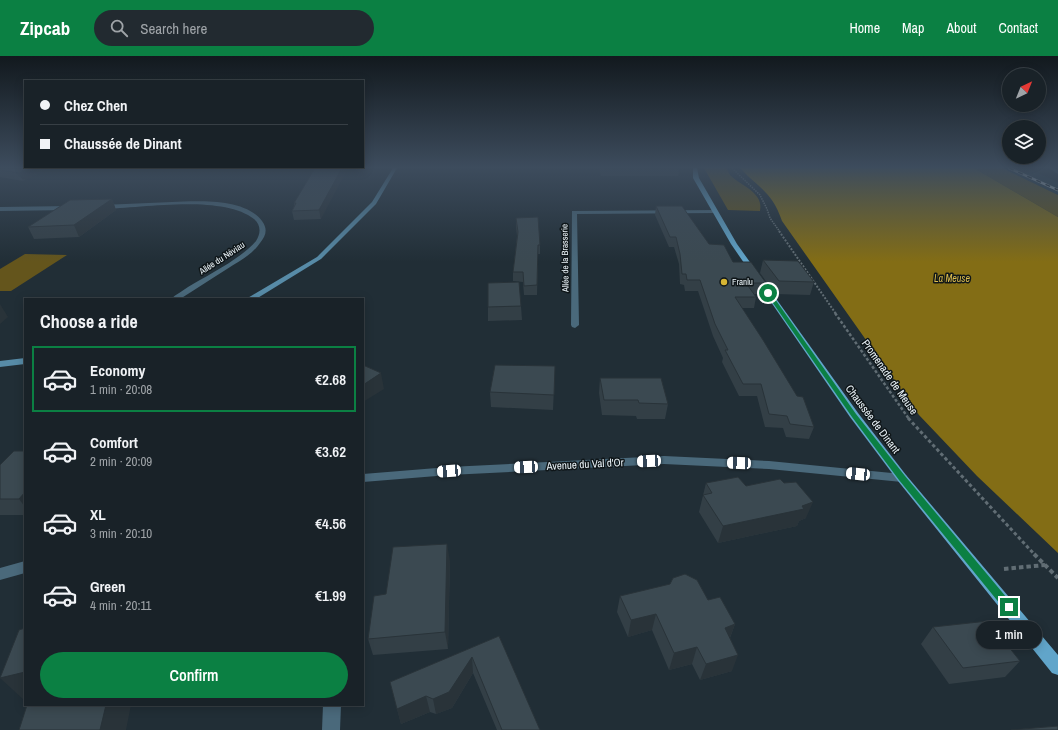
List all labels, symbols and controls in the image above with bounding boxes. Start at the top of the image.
search box [94,10,374,46]
text: Zipcab [20,15,70,41]
icon: search [108,17,130,39]
text: Search here [140,18,207,39]
text: Home [849,19,880,37]
text: Map [902,19,924,37]
text: About [946,19,976,37]
text: Contact [998,19,1038,37]
north arrow [1002,68,1046,112]
map controls [1002,68,1046,164]
text: Chez Chen [64,95,128,116]
button: layers [1002,120,1046,164]
text: Chaussée de Dinant [64,133,182,154]
street label: Allée de la Brasserie [558,224,572,293]
street label: Allée du Néviau [196,239,247,278]
water label: La Meuse [934,272,970,285]
place label: Franlu [732,276,753,288]
marker: Franlu [719,277,729,287]
route start [759,284,777,302]
text: Choose a ride [40,309,138,334]
street label: Promenade de Meuse [859,337,921,417]
text: Economy [90,360,145,381]
icon: car [42,361,78,397]
text: €2.68 [315,369,346,390]
text: 1 min · 20:08 [90,381,152,398]
street label: Chaussée de Dinant [843,382,904,456]
text: Comfort [90,432,138,453]
icon: car [42,433,78,469]
text: €3.62 [315,441,346,462]
text: 2 min · 20:09 [90,453,152,470]
car [637,454,661,468]
street label: Avenue du Val d'Or [545,455,624,473]
car [727,457,751,469]
car [514,460,538,474]
car [437,464,461,478]
car [845,467,871,481]
text: XL [90,504,106,525]
icon: car [42,505,78,541]
text: €4.56 [315,513,346,534]
text: 3 min · 20:10 [90,525,152,542]
text: Green [90,576,126,597]
icon: car [42,577,78,613]
text: €1.99 [315,585,346,606]
text: 4 min · 20:11 [90,597,151,614]
route end [1000,598,1018,616]
callout: 1 min [976,621,1042,649]
text: 1 min [995,626,1023,643]
button: Confirm [40,652,348,698]

